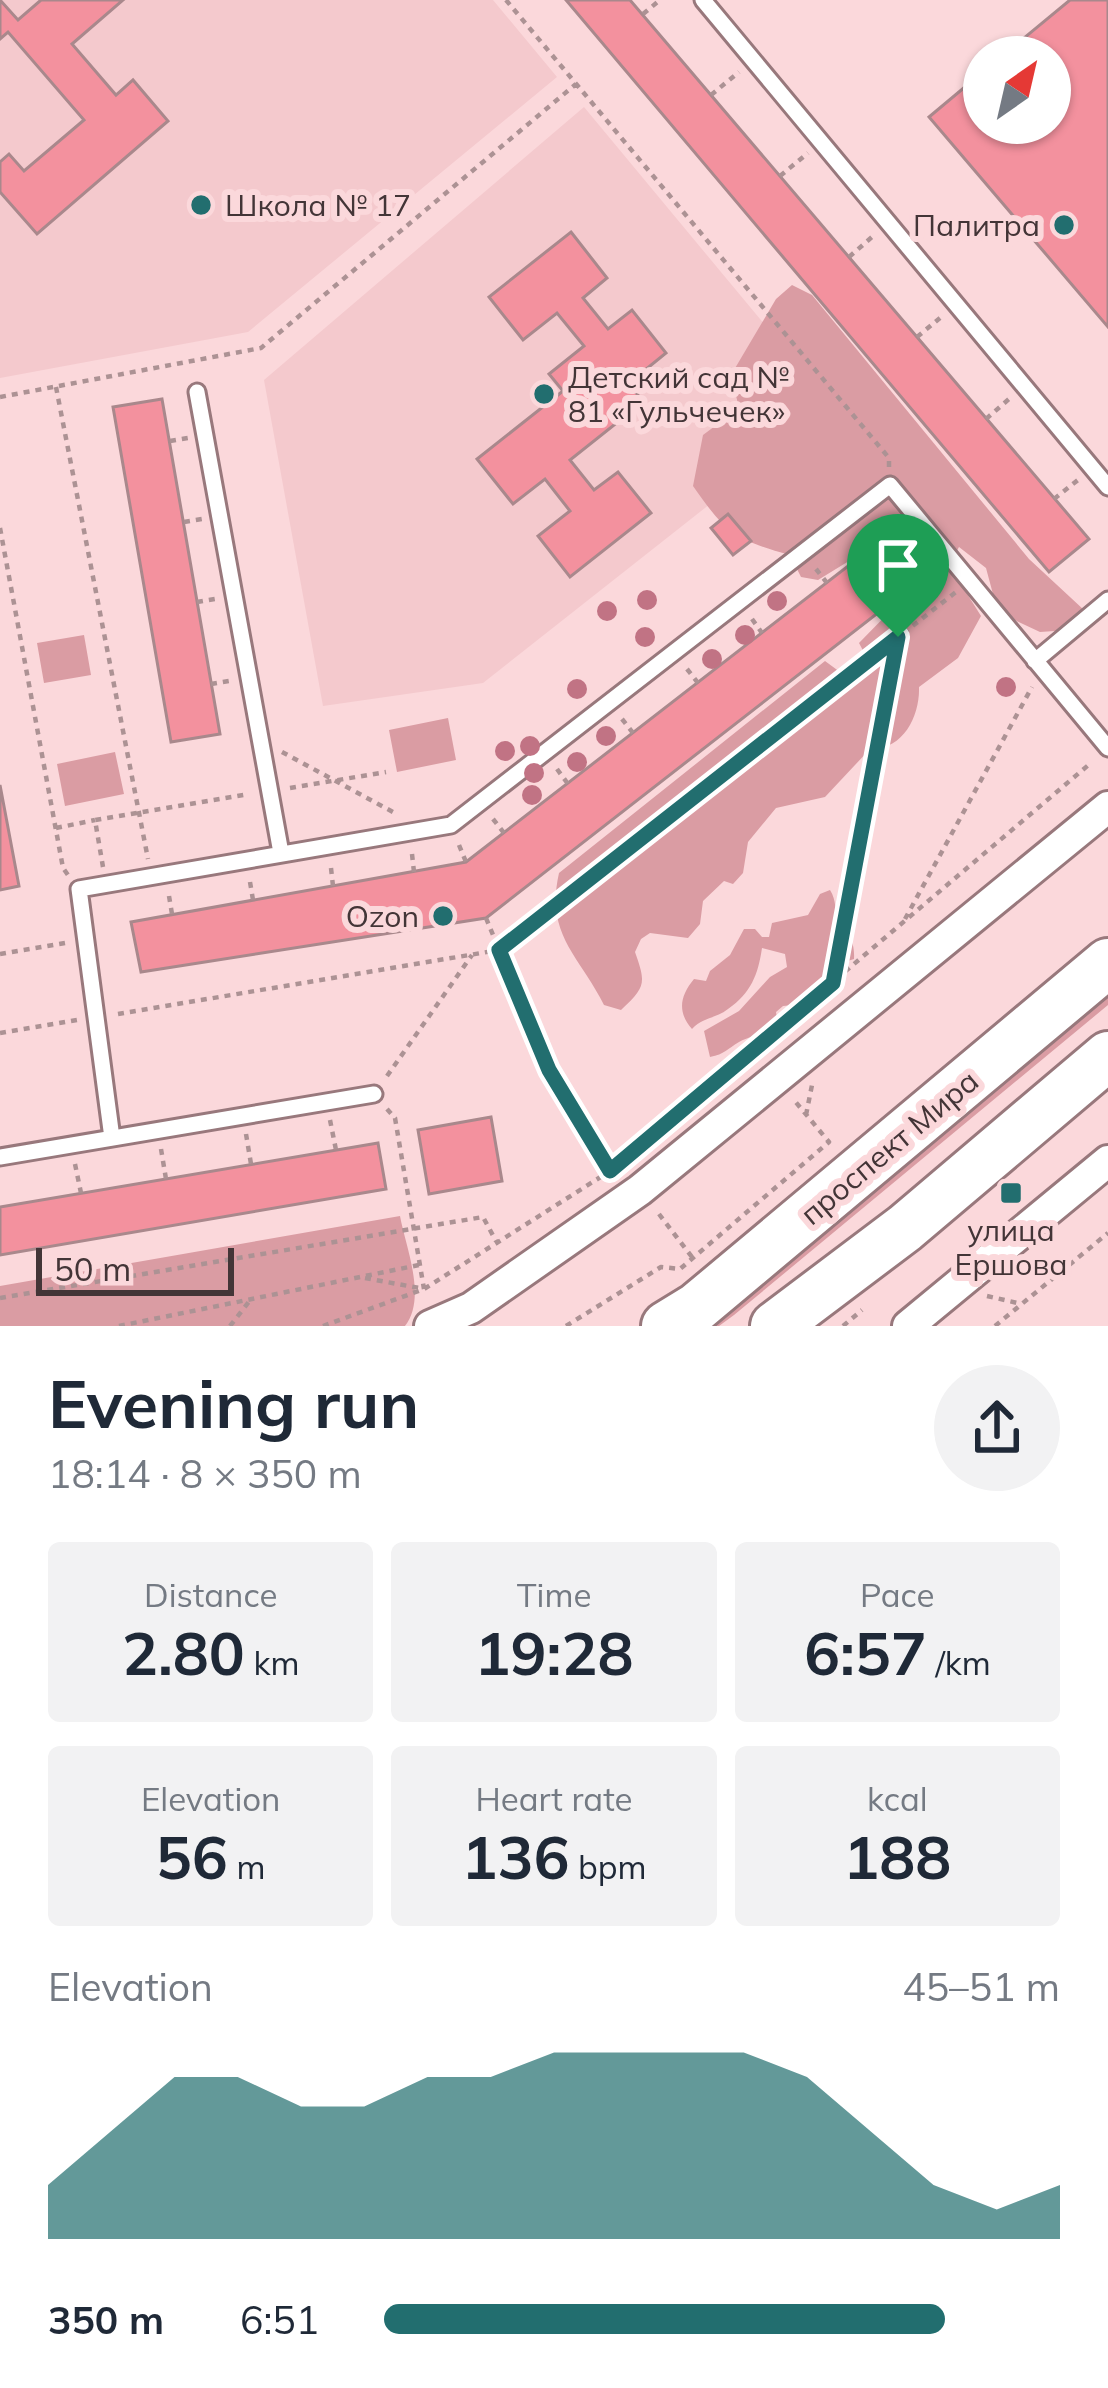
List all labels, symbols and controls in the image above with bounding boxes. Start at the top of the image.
north arrow [963,36,1071,144]
map controls [963,36,1071,144]
place label: Школа № 17 [225,186,411,224]
marker: Школа № 17 [188,192,214,218]
place label: Палитра [913,206,1040,244]
marker: Палитра [1051,212,1077,238]
place label: Детский сад № 81 «Гульчечек» [568,358,789,430]
marker: Детский сад № 81 «Гульчечек» [531,381,557,407]
pin [847,514,949,637]
icon: arrive [865,532,931,598]
place label: Ozon [346,897,419,935]
marker: Ozon [430,903,456,929]
street label: проспект Мира [792,1061,986,1233]
marker: улица Ершова [998,1180,1024,1206]
place label: улица Ершова [955,1211,1067,1283]
scale bar [36,1242,234,1295]
text: 50 m [54,1248,131,1289]
text: Evening run [48,1362,419,1445]
button: share [934,1365,1060,1491]
text: 18:14 · 8 × 350 m [48,1449,362,1498]
text: Distance [144,1574,277,1615]
text: Time [517,1574,591,1615]
text: Pace [860,1574,935,1615]
text: 2.80 [122,1615,245,1690]
text: 19:28 [475,1615,633,1690]
text: 6:57 [804,1615,927,1690]
text: km [245,1642,299,1683]
text: /km [927,1642,991,1683]
text: Elevation [141,1778,280,1819]
text: Heart rate [475,1778,632,1819]
text: kcal [867,1778,928,1819]
text: 56 [156,1819,228,1894]
text: 136 [461,1819,569,1894]
text: 188 [843,1819,951,1894]
text: m [228,1846,265,1887]
text: bpm [569,1846,647,1887]
text: Elevation [48,1962,213,2011]
text: 45–51 m [902,1962,1060,2011]
text: 350 m [48,2295,164,2344]
text: 6:51 [240,2295,319,2344]

